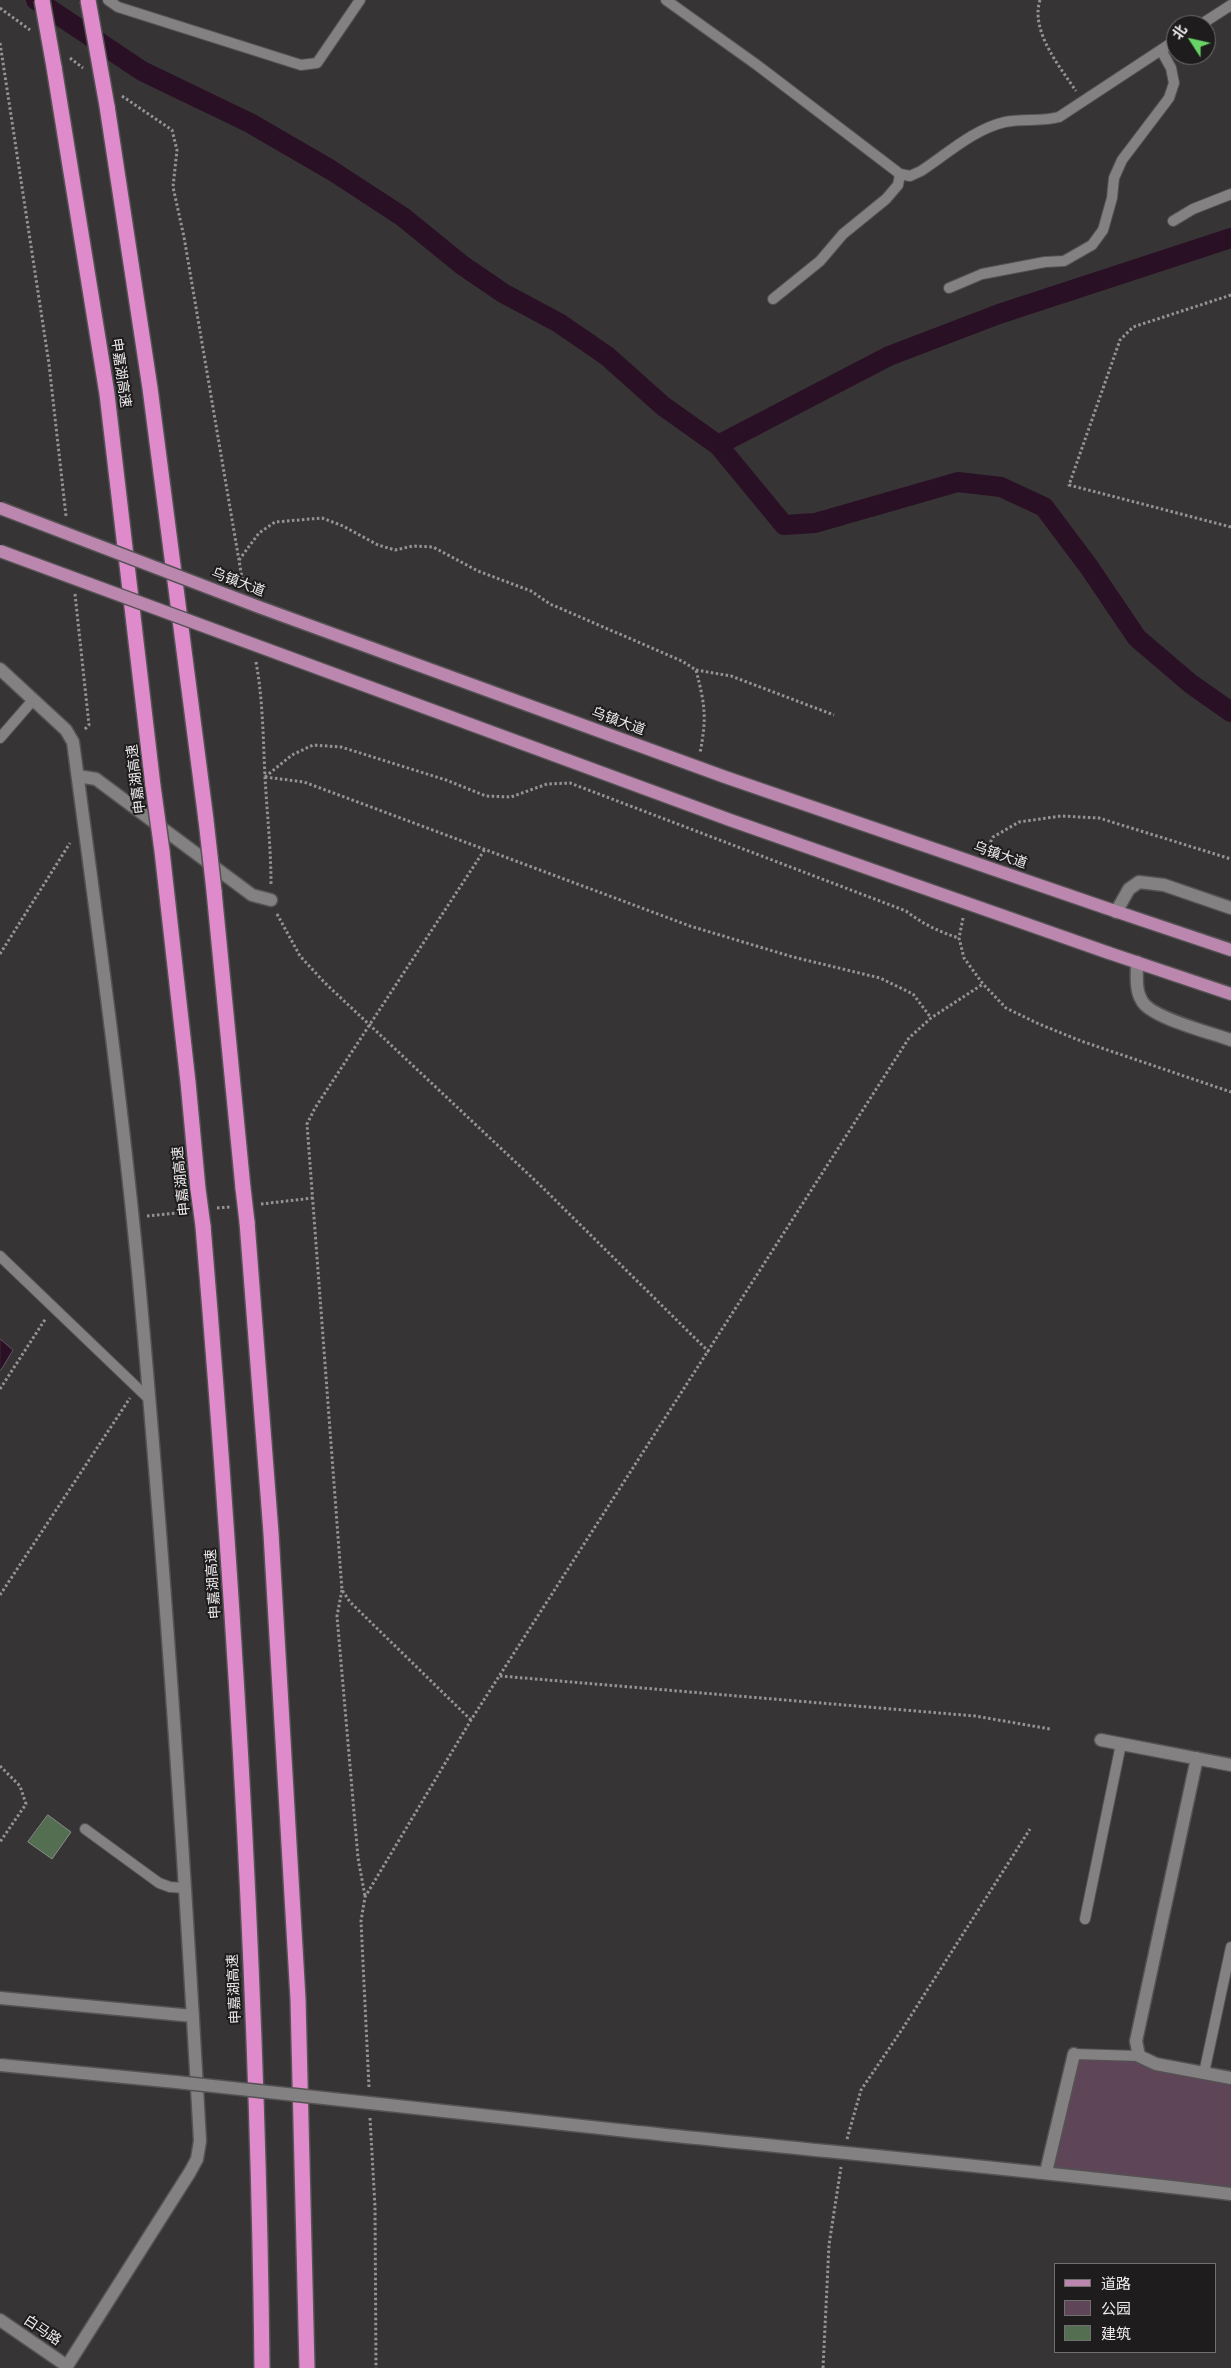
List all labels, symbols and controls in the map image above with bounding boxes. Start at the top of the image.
north arrow [1166,15,1216,65]
text: 北 [1169,22,1190,42]
street label: 申嘉湖高速 [107,337,133,409]
street label: 乌镇大道 [209,565,267,601]
street label: 乌镇大道 [589,705,647,739]
street label: 申嘉湖高速 [124,743,150,815]
street label: 乌镇大道 [971,839,1029,873]
street label: 申嘉湖高速 [170,1145,194,1217]
street label: 申嘉湖高速 [203,1548,225,1620]
street label: 申嘉湖高速 [225,1954,245,2024]
legend [1054,2263,1216,2353]
text: 道路 [1101,2275,1131,2293]
text: 公园 [1101,2300,1131,2318]
street label: 白马路 [20,2312,64,2350]
text: 建筑 [1101,2325,1131,2343]

